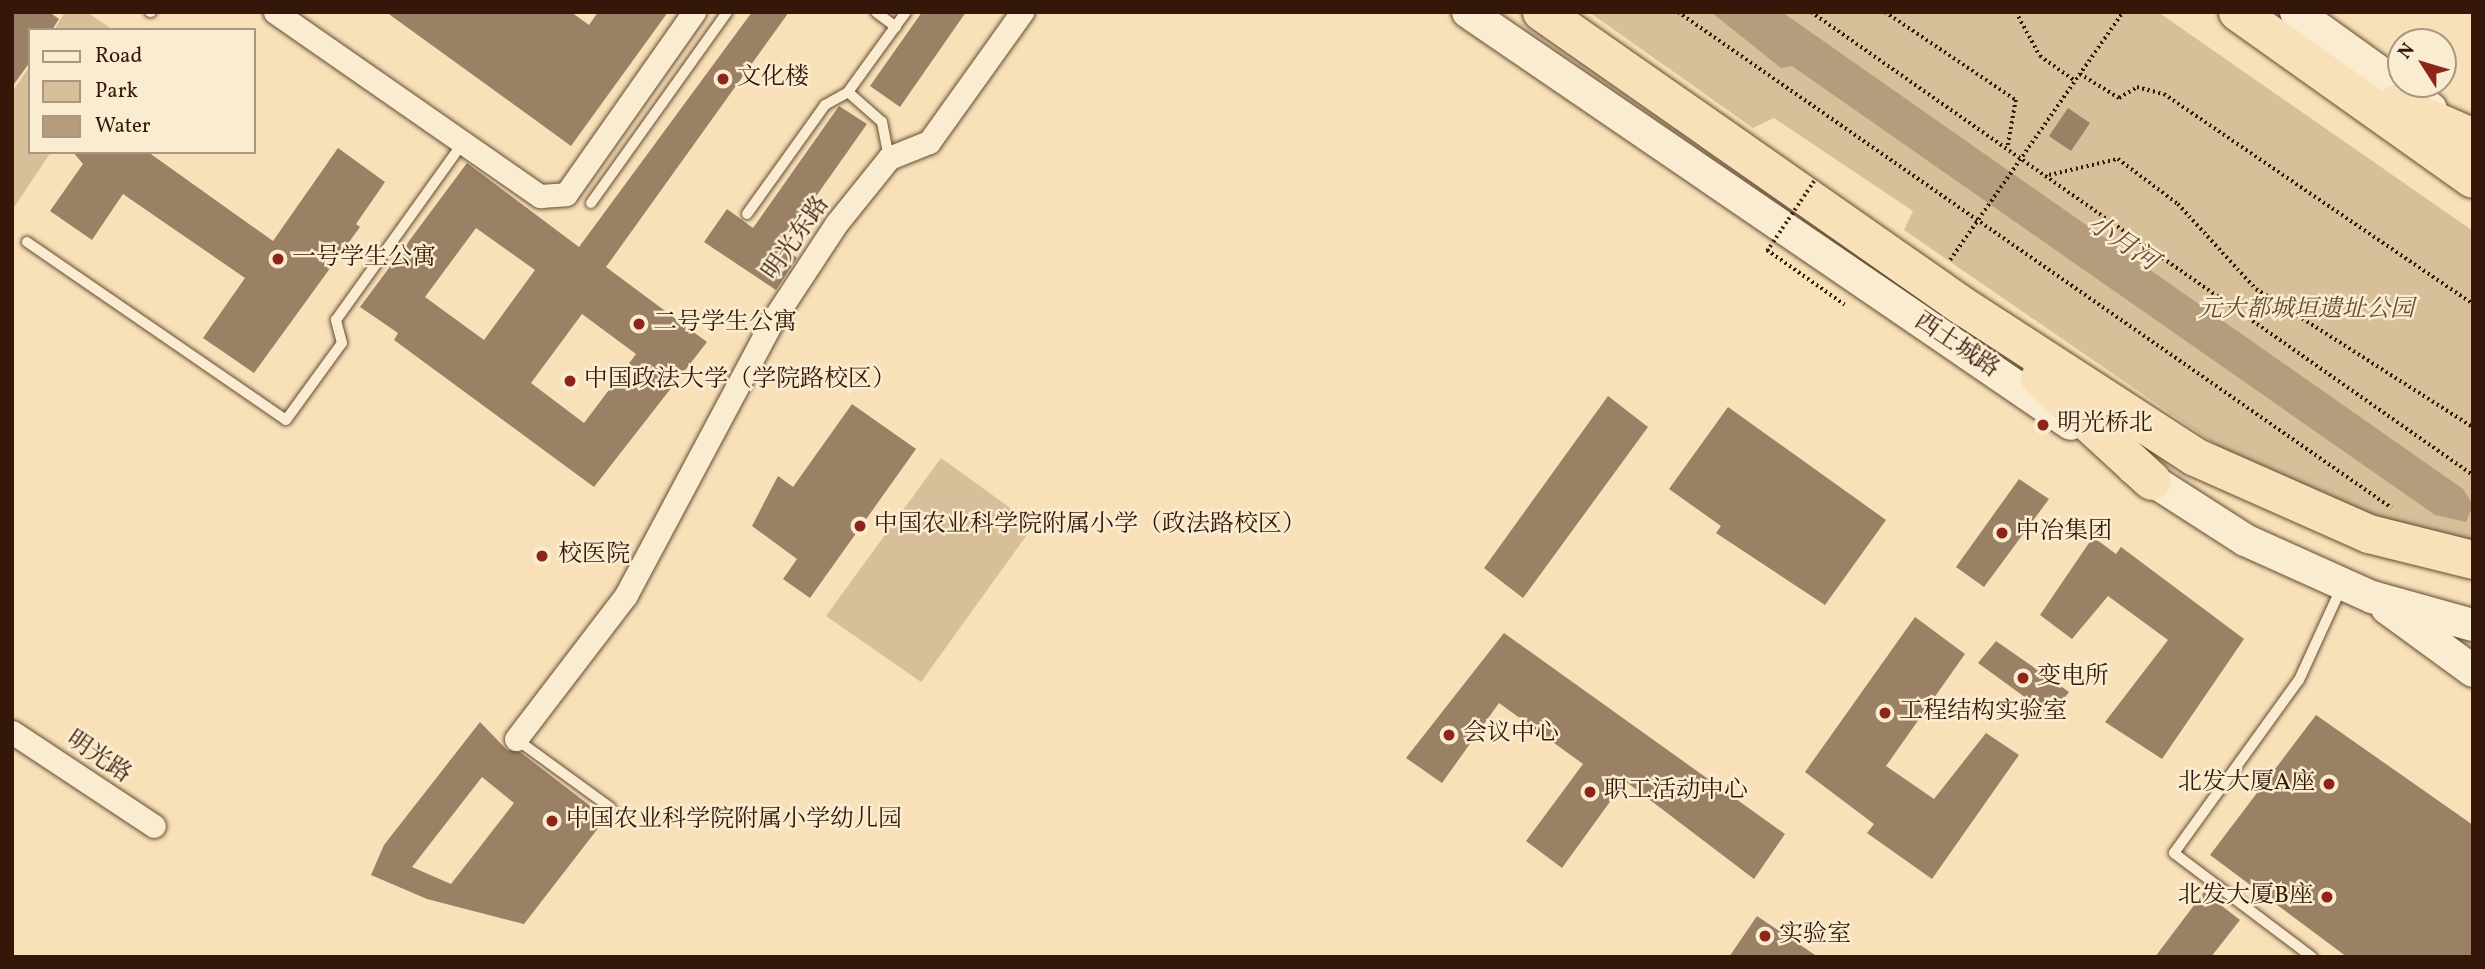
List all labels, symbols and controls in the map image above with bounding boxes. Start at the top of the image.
legend [28,28,256,154]
north arrow [2387,28,2457,98]
text: N [2392,38,2421,65]
text: Road [95,42,142,71]
place label: 文化楼 [737,65,809,93]
marker: 文化楼 [715,71,731,87]
text: Park [95,77,138,106]
text: Water [95,112,151,141]
street label: 明光东路 [758,191,836,287]
water label: 小月河 [2081,209,2163,279]
place label: 一号学生公寓 [292,245,436,273]
marker: 一号学生公寓 [270,251,286,267]
park label: 元大都城垣遗址公园 [2198,297,2414,325]
street label: 西土城路 [1908,307,2004,385]
place label: 二号学生公寓 [653,310,797,338]
marker: 二号学生公寓 [631,316,647,332]
place label: 中国政法大学（学院路校区） [584,367,896,395]
marker: 中国政法大学（学院路校区） [562,373,578,389]
place label: 明光桥北 [2057,411,2153,439]
marker: 明光桥北 [2035,417,2051,433]
place label: 中国农业科学院附属小学（政法路校区） [874,512,1306,540]
marker: 中国农业科学院附属小学（政法路校区） [852,518,868,534]
place label: 中冶集团 [2016,519,2112,547]
marker: 中冶集团 [1994,525,2010,541]
place label: 校医院 [558,542,630,570]
marker: 校医院 [532,546,552,566]
place label: 变电所 [2037,664,2109,692]
marker: 变电所 [2015,670,2031,686]
place label: 工程结构实验室 [1899,699,2067,727]
marker: 工程结构实验室 [1877,705,1893,721]
place label: 会议中心 [1463,721,1559,749]
street label: 明光路 [60,726,136,790]
marker: 会议中心 [1441,727,1457,743]
place label: 北发大厦A座 [2178,770,2315,798]
marker: 北发大厦A座 [2321,776,2337,792]
place label: 职工活动中心 [1604,778,1748,806]
marker: 职工活动中心 [1582,784,1598,800]
place label: 中国农业科学院附属小学幼儿园 [566,807,902,835]
marker: 中国农业科学院附属小学幼儿园 [544,813,560,829]
place label: 北发大厦B座 [2178,883,2313,911]
marker: 北发大厦B座 [2319,889,2335,905]
place label: 实验室 [1779,922,1851,950]
marker: 实验室 [1757,928,1773,944]

